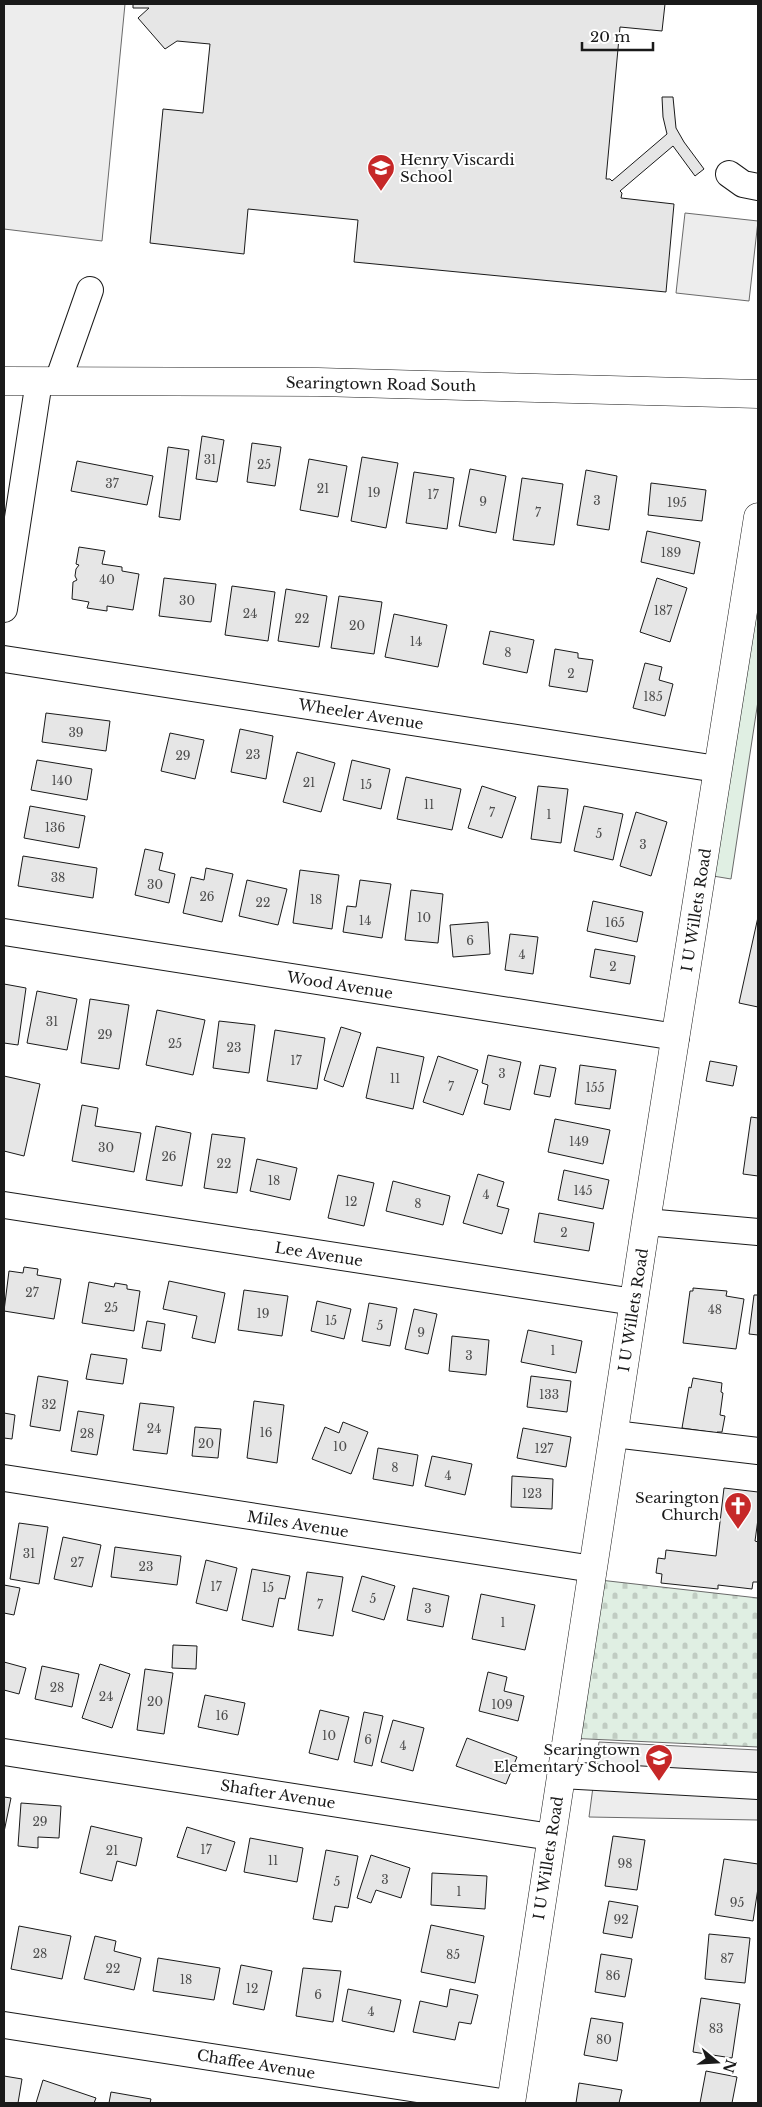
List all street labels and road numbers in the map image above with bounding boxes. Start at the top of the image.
street label: Searingtown Road South [286,373,476,395]
street label: Wheeler Avenue [296,695,425,733]
street label: I U Willets Road [677,847,715,973]
street label: Wood Avenue [285,967,394,1003]
street label: Lee Avenue [274,1238,364,1270]
street label: I U Willets Road [614,1247,652,1373]
street label: Miles Avenue [246,1507,350,1541]
street label: Shafter Avenue [219,1776,337,1812]
street label: I U Willets Road [529,1795,567,1921]
street label: Chaffee Avenue [196,2045,316,2083]

